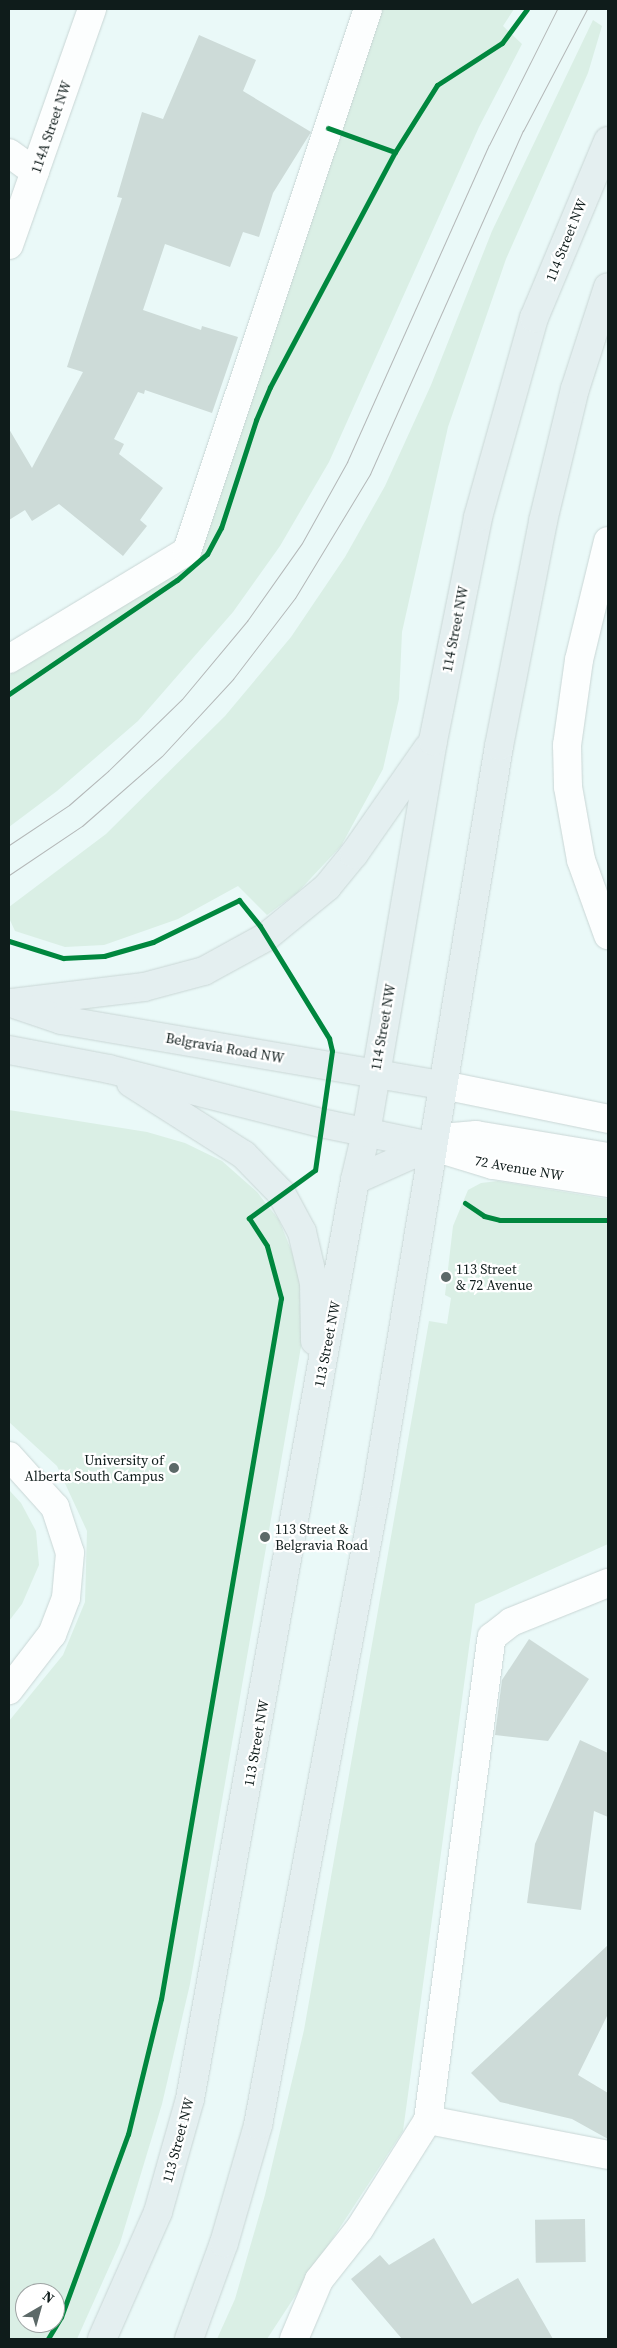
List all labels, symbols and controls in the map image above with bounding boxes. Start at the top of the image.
street label: 114A Street NW [27,79,75,175]
street label: 114 Street NW [542,196,590,284]
street label: 114 Street NW [438,584,472,674]
street label: 114 Street NW [367,982,399,1072]
street label: Belgravia Road NW [164,1029,286,1067]
street label: 72 Avenue NW [473,1152,565,1184]
place label: 113 Street & 72 Avenue [456,1261,533,1294]
marker: 113 Street & 72 Avenue [440,1271,452,1283]
street label: 113 Street NW [310,1299,344,1389]
place label: University of Alberta South Campus [25,1452,164,1484]
marker: University of Alberta South Campus [168,1462,180,1474]
place label: 113 Street & Belgravia Road [275,1521,368,1554]
marker: 113 Street & Belgravia Road [259,1531,271,1543]
street label: 113 Street NW [240,1698,272,1788]
street label: 113 Street NW [159,2096,197,2184]
north arrow [15,2283,65,2333]
text: N [38,2286,59,2308]

